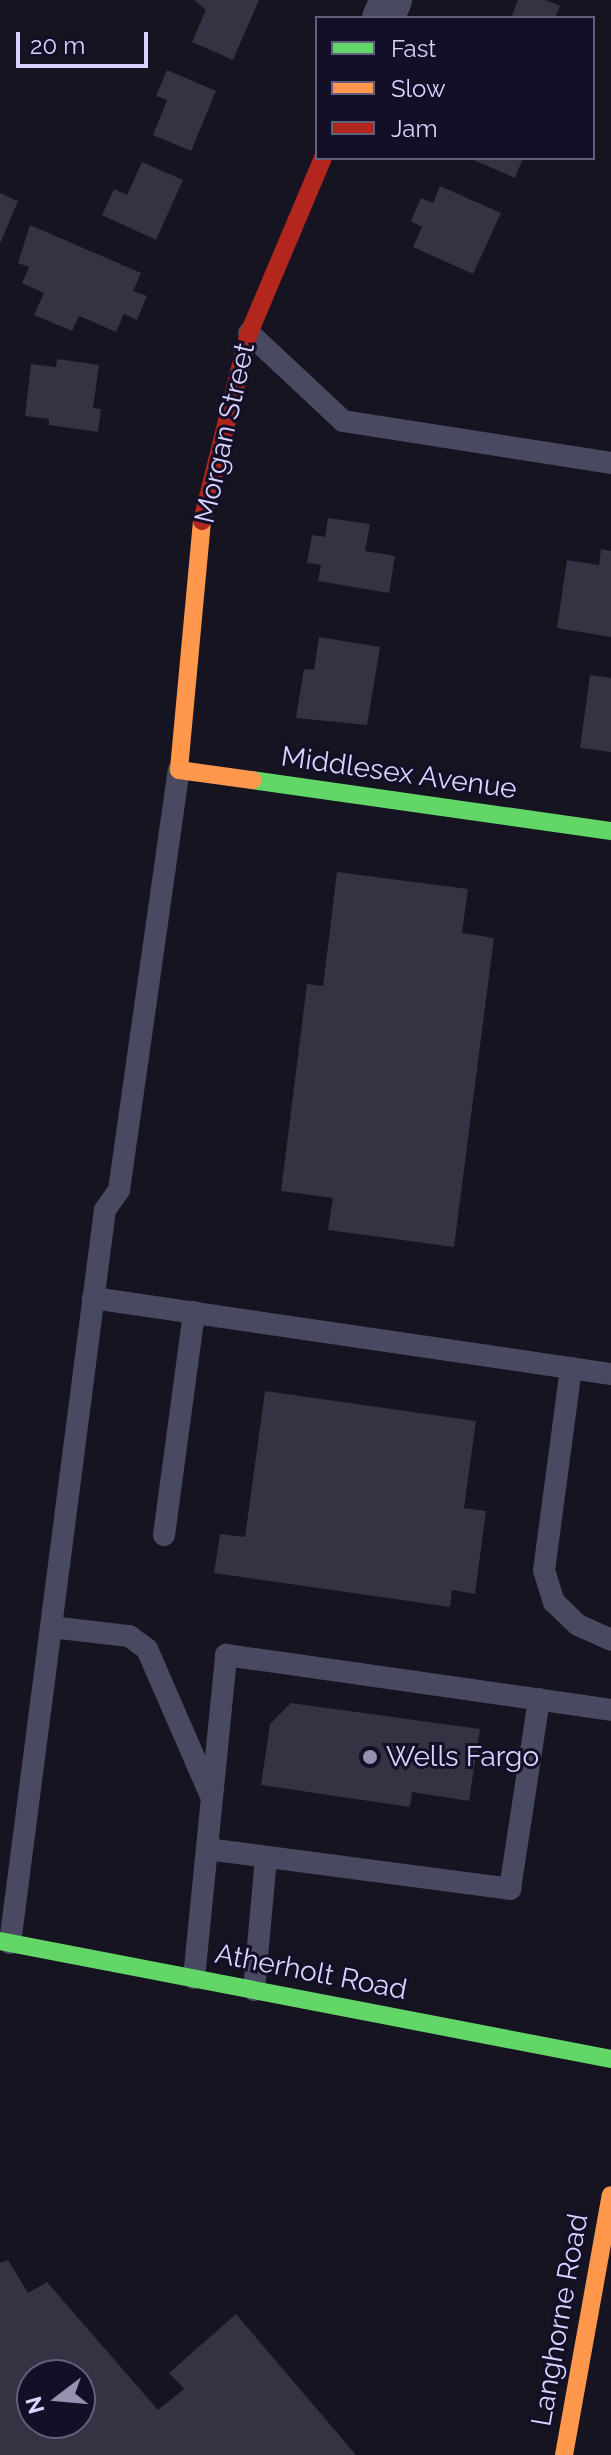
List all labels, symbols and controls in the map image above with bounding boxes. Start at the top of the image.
scale bar [20,16,152,66]
legend [315,16,595,160]
text: 20 m [30,31,85,60]
text: Fast [391,34,436,63]
text: Slow [391,74,445,103]
text: Jam [391,114,437,143]
street label: Morgan Street [188,340,262,526]
street label: Middlesex Avenue [279,740,519,806]
place label: Wells Fargo [386,1740,539,1774]
marker: Wells Fargo [361,1748,379,1766]
street label: Atherholt Road [212,1937,410,2007]
street label: Langhorne Road [525,2211,595,2429]
north arrow [16,2359,96,2439]
text: N [20,2393,50,2417]

